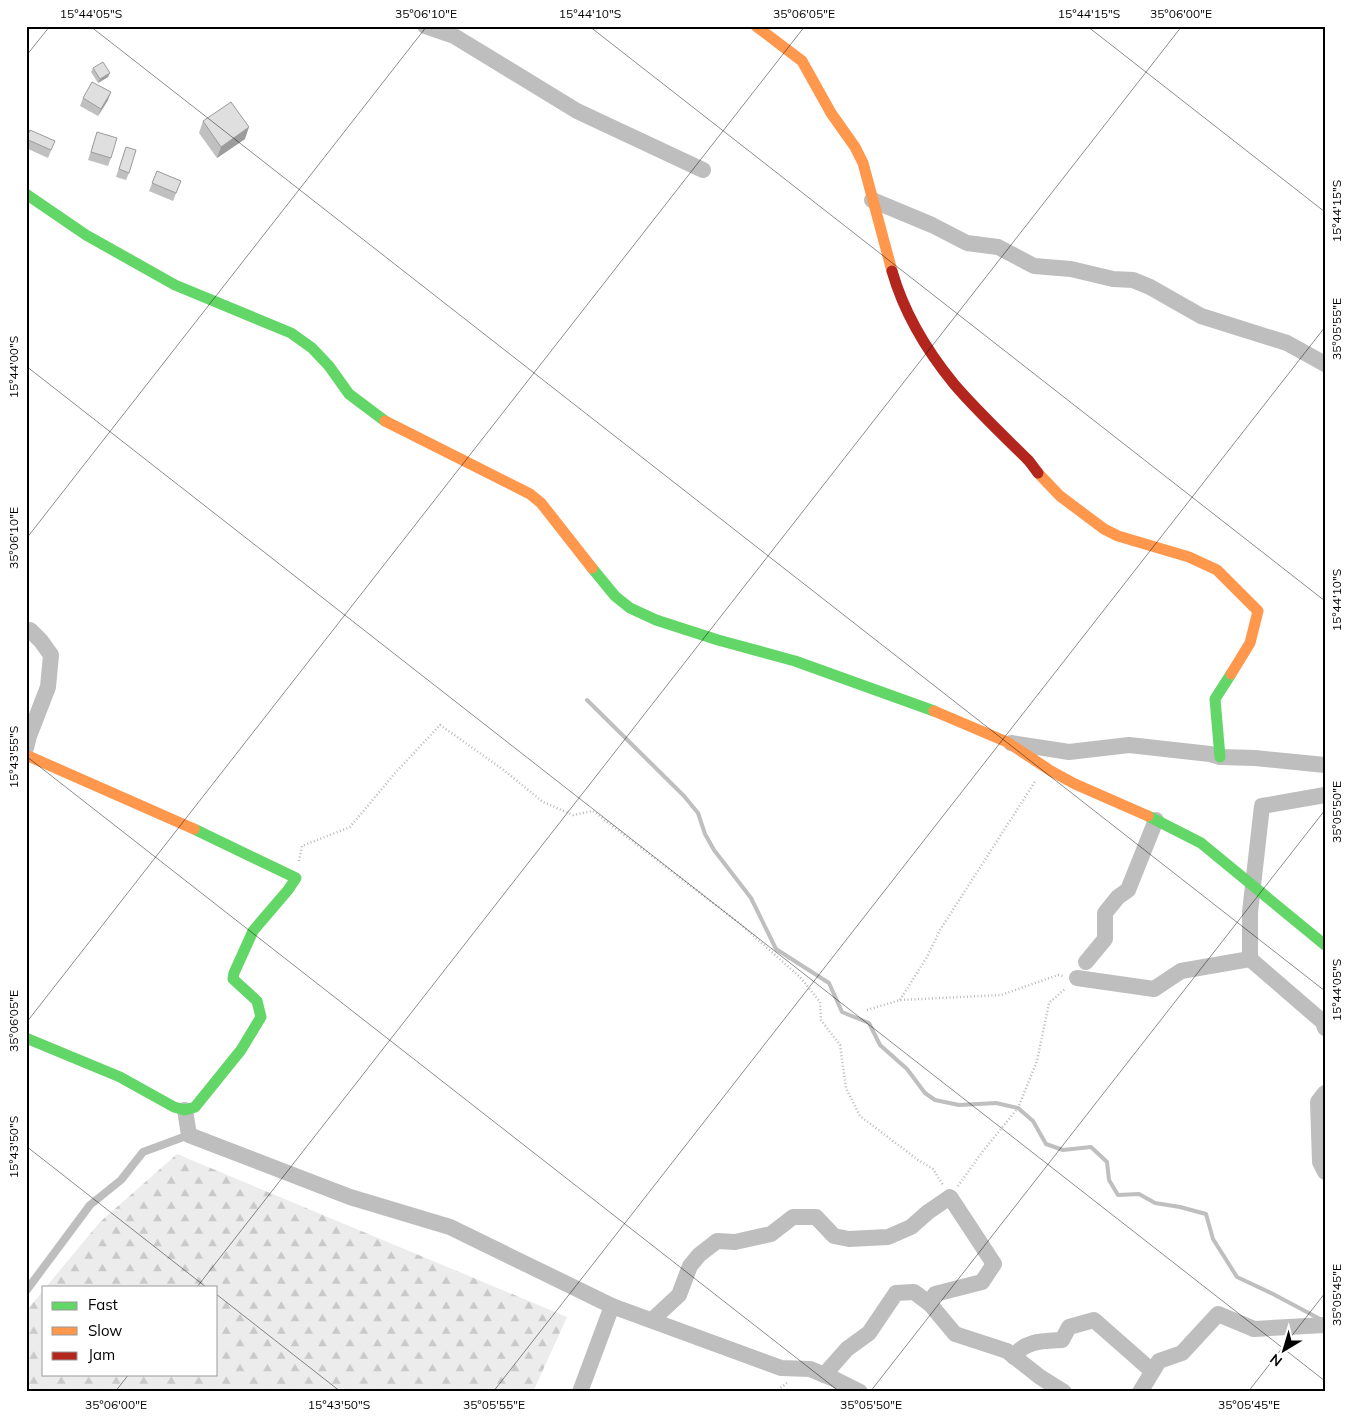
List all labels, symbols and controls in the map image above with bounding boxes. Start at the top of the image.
text: 15°44'05"S [60,6,122,21]
text: 35°06'10"E [395,6,457,21]
text: 15°44'10"S [559,6,621,21]
text: 35°06'05"E [773,6,835,21]
text: 15°44'15"S [1058,6,1120,21]
text: 35°06'00"E [1150,6,1212,21]
text: 15°44'15"S [1329,180,1344,242]
text: 35°05'55"E [1329,298,1344,360]
text: 15°44'00"S [6,336,21,398]
text: 35°06'10"E [6,507,21,569]
text: 15°44'10"S [1329,569,1344,631]
text: 15°43'55"S [6,726,21,788]
text: 35°05'50"E [1329,781,1344,843]
text: 15°44'05"S [1329,959,1344,1021]
text: 35°06'05"E [6,990,21,1052]
text: 15°43'50"S [6,1116,21,1178]
text: 35°05'45"E [1329,1264,1344,1326]
legend [42,1286,218,1376]
text: Fast [88,1295,118,1314]
text: Slow [88,1321,122,1340]
north arrow [1258,1326,1308,1376]
text: Jam [88,1345,115,1364]
text: N [1266,1350,1286,1371]
text: 35°06'00"E [85,1397,147,1412]
text: 15°43'50"S [308,1397,370,1412]
text: 35°05'55"E [463,1397,525,1412]
text: 35°05'50"E [840,1397,902,1412]
text: 35°05'45"E [1218,1397,1280,1412]

